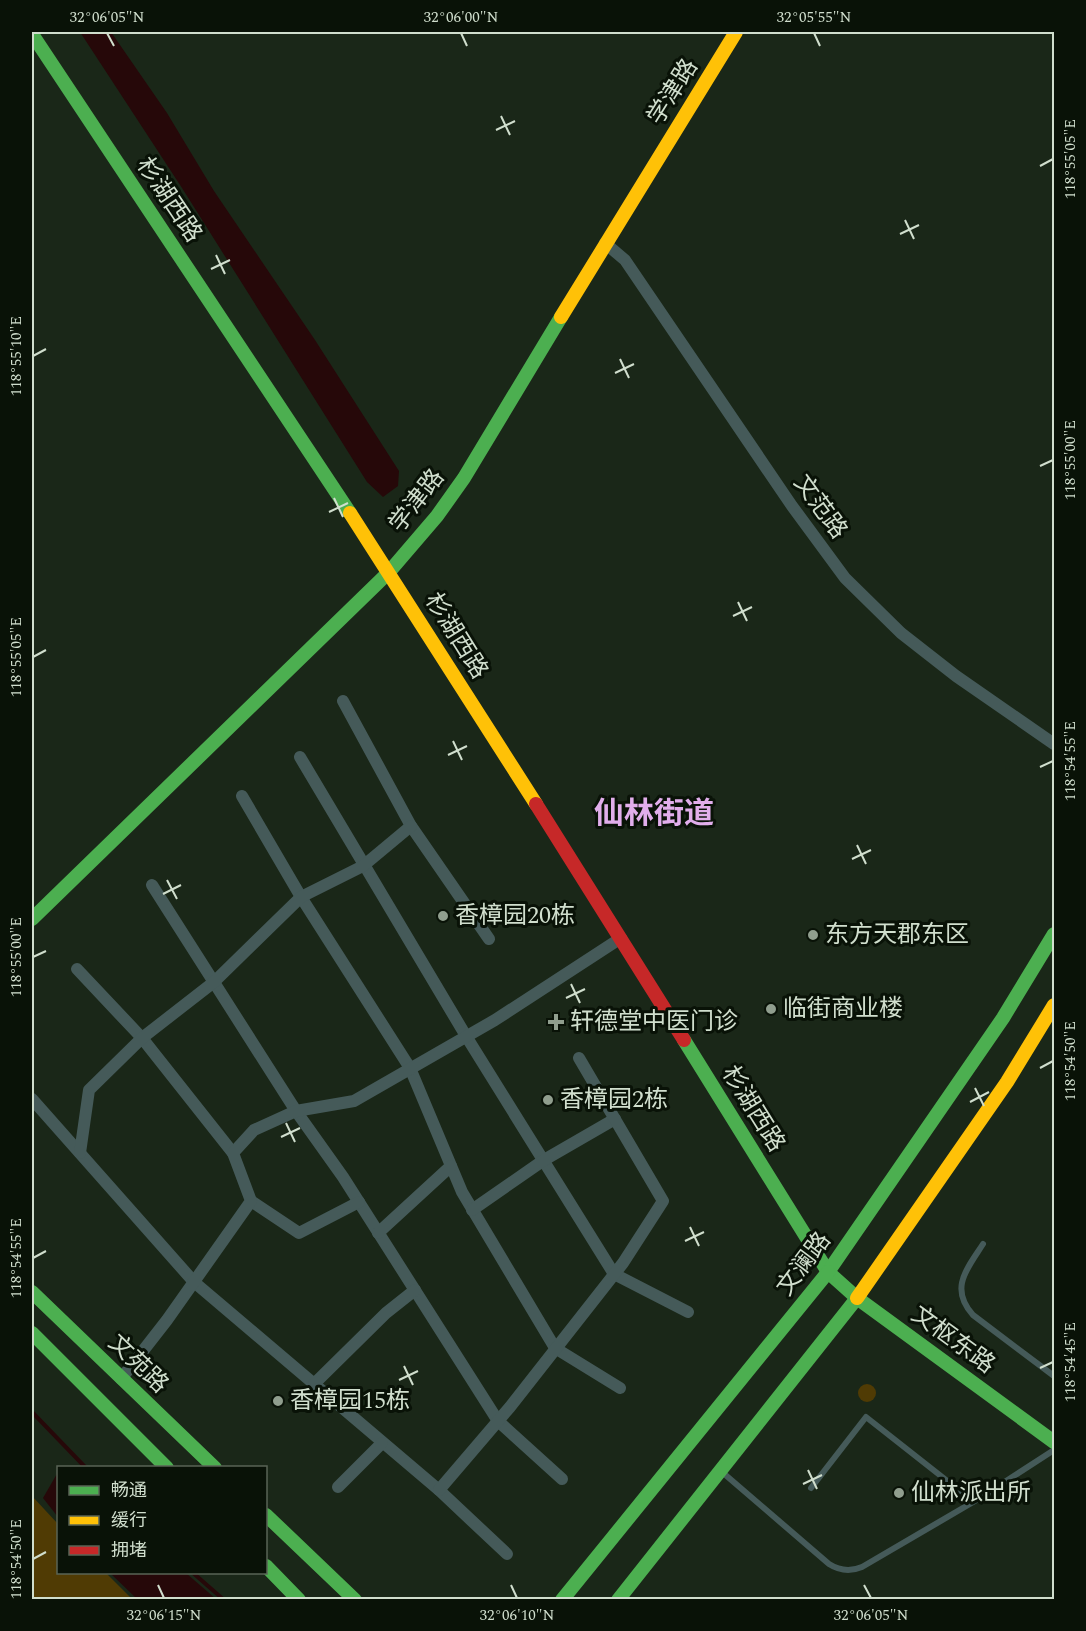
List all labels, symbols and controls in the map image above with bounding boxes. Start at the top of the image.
text: 32°06'05"N [70,6,145,29]
text: 32°06'00"N [424,6,499,29]
text: 32°05'55"N [777,6,852,29]
street label: 学津路 [639,52,707,132]
text: 118°55'05"E [1059,119,1082,199]
street label: 杉湖西路 [127,150,211,250]
text: 118°55'10"E [5,316,28,396]
text: 118°55'00"E [1059,420,1082,500]
street label: 学津路 [381,462,453,540]
street label: 文范路 [784,467,856,547]
street label: 杉湖西路 [415,586,497,686]
text: 118°55'05"E [5,617,28,697]
text: 118°54'55"E [1059,721,1082,801]
district label: 仙林街道 [594,791,714,837]
place label: 香樟园20栋 [455,898,575,934]
marker: 香樟园20栋 [436,909,450,923]
text: 118°55'00"E [5,917,28,997]
place label: 东方天郡东区 [825,917,969,953]
marker: 东方天郡东区 [806,928,820,942]
place label: 临街商业楼 [783,991,903,1027]
marker: 临街商业楼 [764,1002,778,1016]
place label: 轩德堂中医门诊 [570,1004,738,1040]
marker: 轩德堂中医门诊 [547,1013,565,1031]
text: 118°54'50"E [1059,1021,1082,1101]
street label: 杉湖西路 [712,1059,794,1159]
place label: 香樟园2栋 [560,1082,668,1118]
marker: 香樟园2栋 [541,1093,555,1107]
text: 118°54'55"E [5,1218,28,1298]
street label: 文澜路 [768,1224,840,1304]
street label: 文枢东路 [904,1297,1002,1383]
text: 118°54'45"E [1059,1322,1082,1402]
street label: 文苑路 [100,1326,176,1402]
place label: 香樟园15栋 [290,1383,410,1419]
marker: 香樟园15栋 [271,1394,285,1408]
legend [57,1466,267,1574]
place label: 仙林派出所 [911,1475,1031,1511]
text: 畅通 [111,1477,147,1504]
marker: 仙林派出所 [892,1486,906,1500]
text: 缓行 [111,1507,147,1534]
text: 118°54'50"E [5,1519,28,1599]
text: 拥堵 [111,1537,147,1564]
text: 32°06'15"N [127,1604,202,1627]
text: 32°06'10"N [480,1604,555,1627]
text: 32°06'05"N [834,1604,909,1627]

